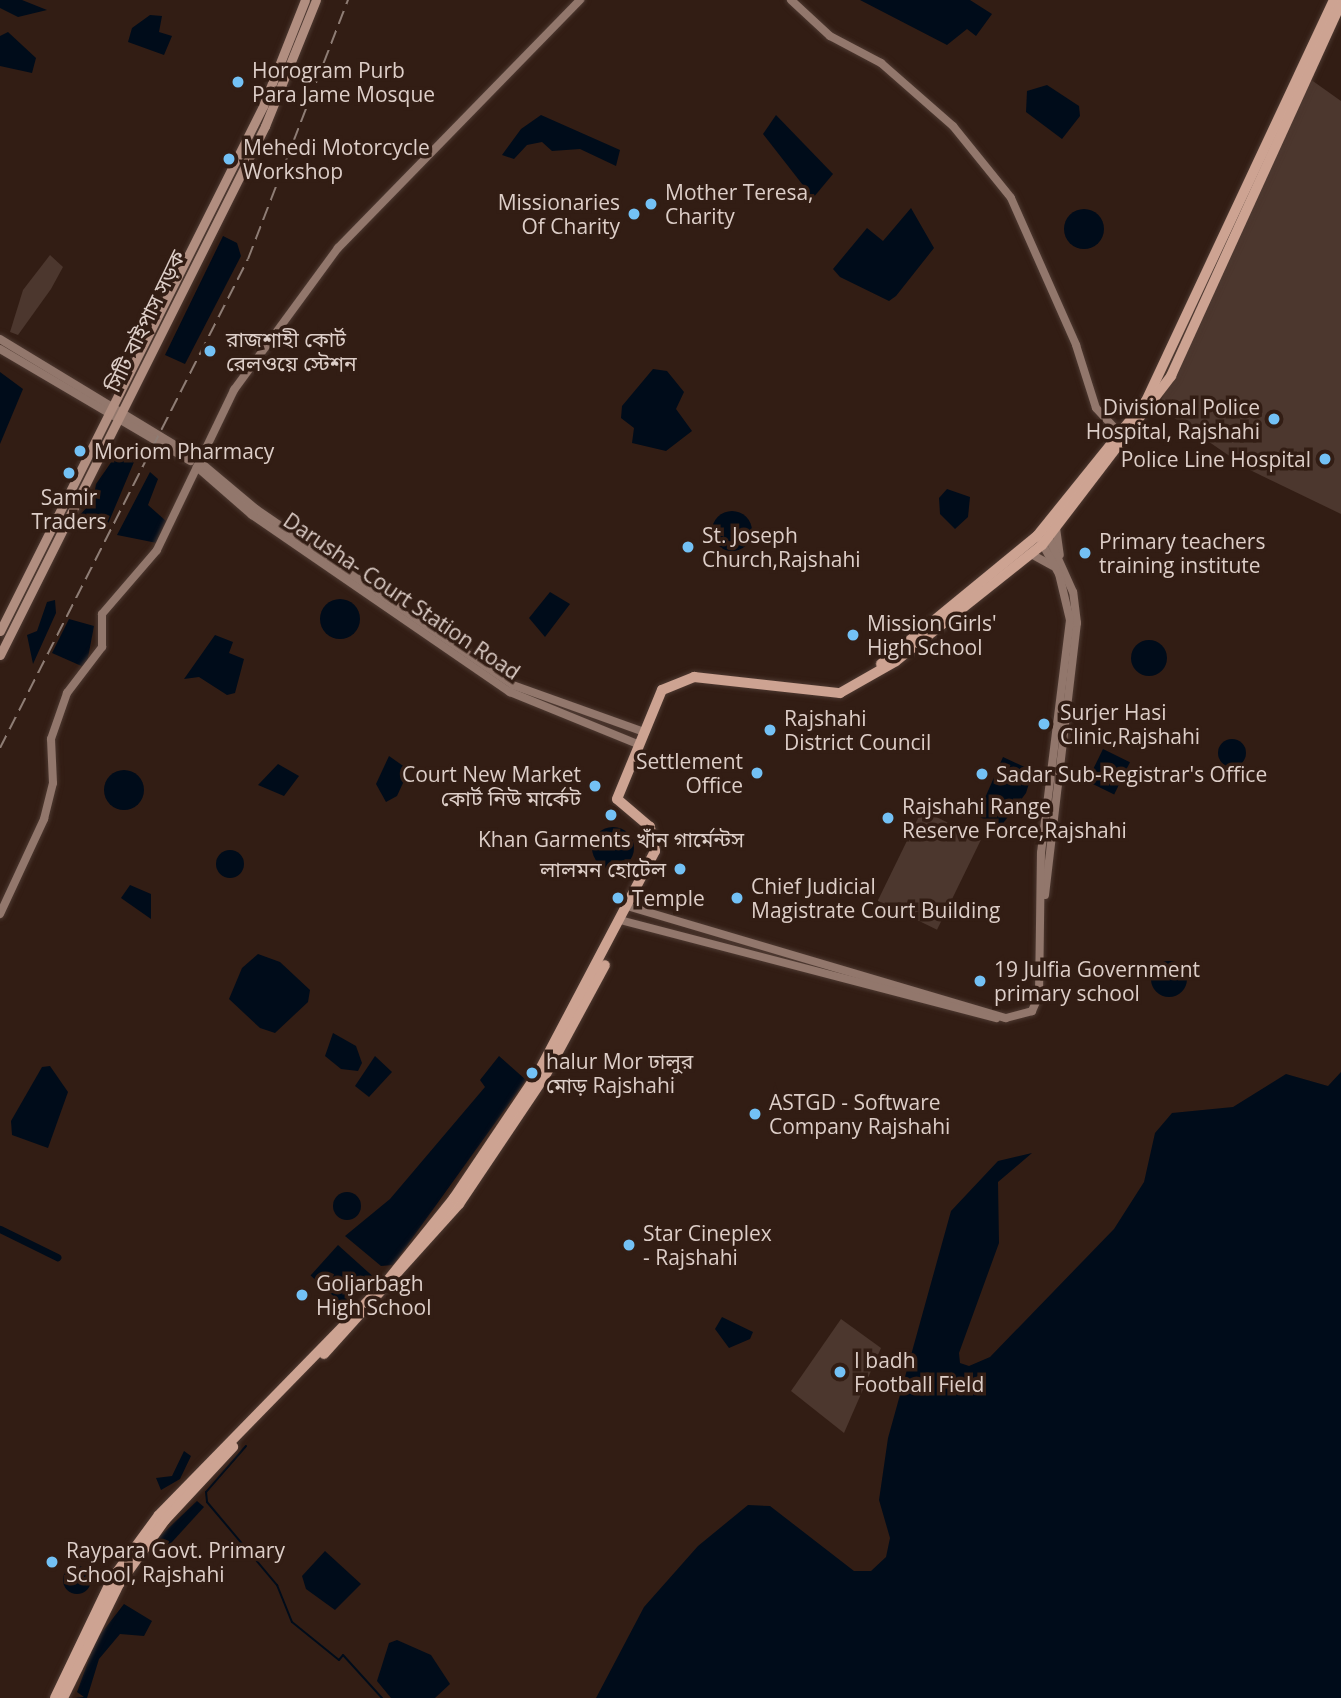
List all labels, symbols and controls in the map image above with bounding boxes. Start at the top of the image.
place label: Horogram Purb Para Jame Mosque [252,57,435,107]
marker: Horogram Purb Para Jame Mosque [230,74,246,90]
place label: Mehedi Motorcycle Workshop [243,134,430,184]
marker: Mehedi Motorcycle Workshop [221,151,237,167]
place label: Mother Teresa, Charity [665,179,814,229]
place label: Missionaries Of Charity [498,189,620,239]
marker: Mother Teresa, Charity [643,196,659,212]
marker: Missionaries Of Charity [626,206,642,222]
street label: সিটি বাইপাস সড়ক [100,246,190,396]
place label: রাজশাহী কোর্ট রেলওয়ে স্টেশন [226,326,357,376]
marker: রাজশাহী কোর্ট রেলওয়ে স্টেশন [200,341,220,361]
place label: Divisional Police Hospital, Rajshahi [1086,394,1260,444]
marker: Divisional Police Hospital, Rajshahi [1266,411,1282,427]
place label: Moriom Pharmacy [94,438,274,464]
marker: Moriom Pharmacy [72,443,88,459]
place label: Police Line Hospital [1121,446,1311,472]
marker: Police Line Hospital [1317,451,1333,467]
marker: Samir Traders [61,465,77,481]
place label: Samir Traders [31,484,107,534]
street label: Darusha- Court Station Road [279,507,525,685]
place label: St. Joseph Church,Rajshahi [702,522,861,572]
place label: Primary teachers training institute [1099,528,1265,578]
marker: St. Joseph Church,Rajshahi [680,539,696,555]
marker: Primary teachers training institute [1077,545,1093,561]
place label: Mission Girls' High School [867,610,997,660]
marker: Mission Girls' High School [845,627,861,643]
place label: Surjer Hasi Clinic,Rajshahi [1060,699,1200,749]
place label: Rajshahi District Council [784,705,931,755]
marker: Surjer Hasi Clinic,Rajshahi [1034,714,1054,734]
marker: Rajshahi District Council [762,722,778,738]
place label: Settlement Office [636,748,743,798]
place label: Court New Market কোর্ট নিউ মার্কেট [402,761,581,811]
place label: Sadar Sub-Registrar's Office [996,761,1267,787]
marker: Settlement Office [749,765,765,781]
marker: Sadar Sub-Registrar's Office [974,766,990,782]
marker: Court New Market কোর্ট নিউ মার্কেট [587,778,603,794]
place label: Rajshahi Range Reserve Force,Rajshahi [902,793,1127,843]
marker: Khan Garments খাঁন গার্মেন্টস [603,807,619,823]
marker: Rajshahi Range Reserve Force,Rajshahi [880,810,896,826]
place label: Khan Garments খাঁন গার্মেন্টস [478,826,744,852]
place label: লালমন হোটেল [540,856,666,882]
marker: লালমন হোটেল [672,861,688,877]
place label: Chief Judicial Magistrate Court Building [751,873,1000,923]
place label: Temple [632,885,705,911]
marker: Temple [610,890,626,906]
marker: Chief Judicial Magistrate Court Building [729,890,745,906]
place label: 19 Julfia Government primary school [994,956,1200,1006]
marker: 19 Julfia Government primary school [972,973,988,989]
place label: halur Mor ঢালুর মোড় Rajshahi [546,1048,693,1098]
marker: halur Mor ঢালুর মোড় Rajshahi [524,1065,540,1081]
place label: ASTGD - Software Company Rajshahi [769,1089,950,1139]
marker: ASTGD - Software Company Rajshahi [747,1106,763,1122]
place label: Star Cineplex - Rajshahi [643,1220,772,1270]
marker: Star Cineplex - Rajshahi [621,1237,637,1253]
place label: Goljarbagh High School [316,1270,432,1320]
marker: Goljarbagh High School [294,1287,310,1303]
place label: I badh Football Field [854,1347,984,1397]
marker: I badh Football Field [832,1364,848,1380]
place label: Raypara Govt. Primary School, Rajshahi [66,1537,285,1587]
marker: Raypara Govt. Primary School, Rajshahi [44,1554,60,1570]

